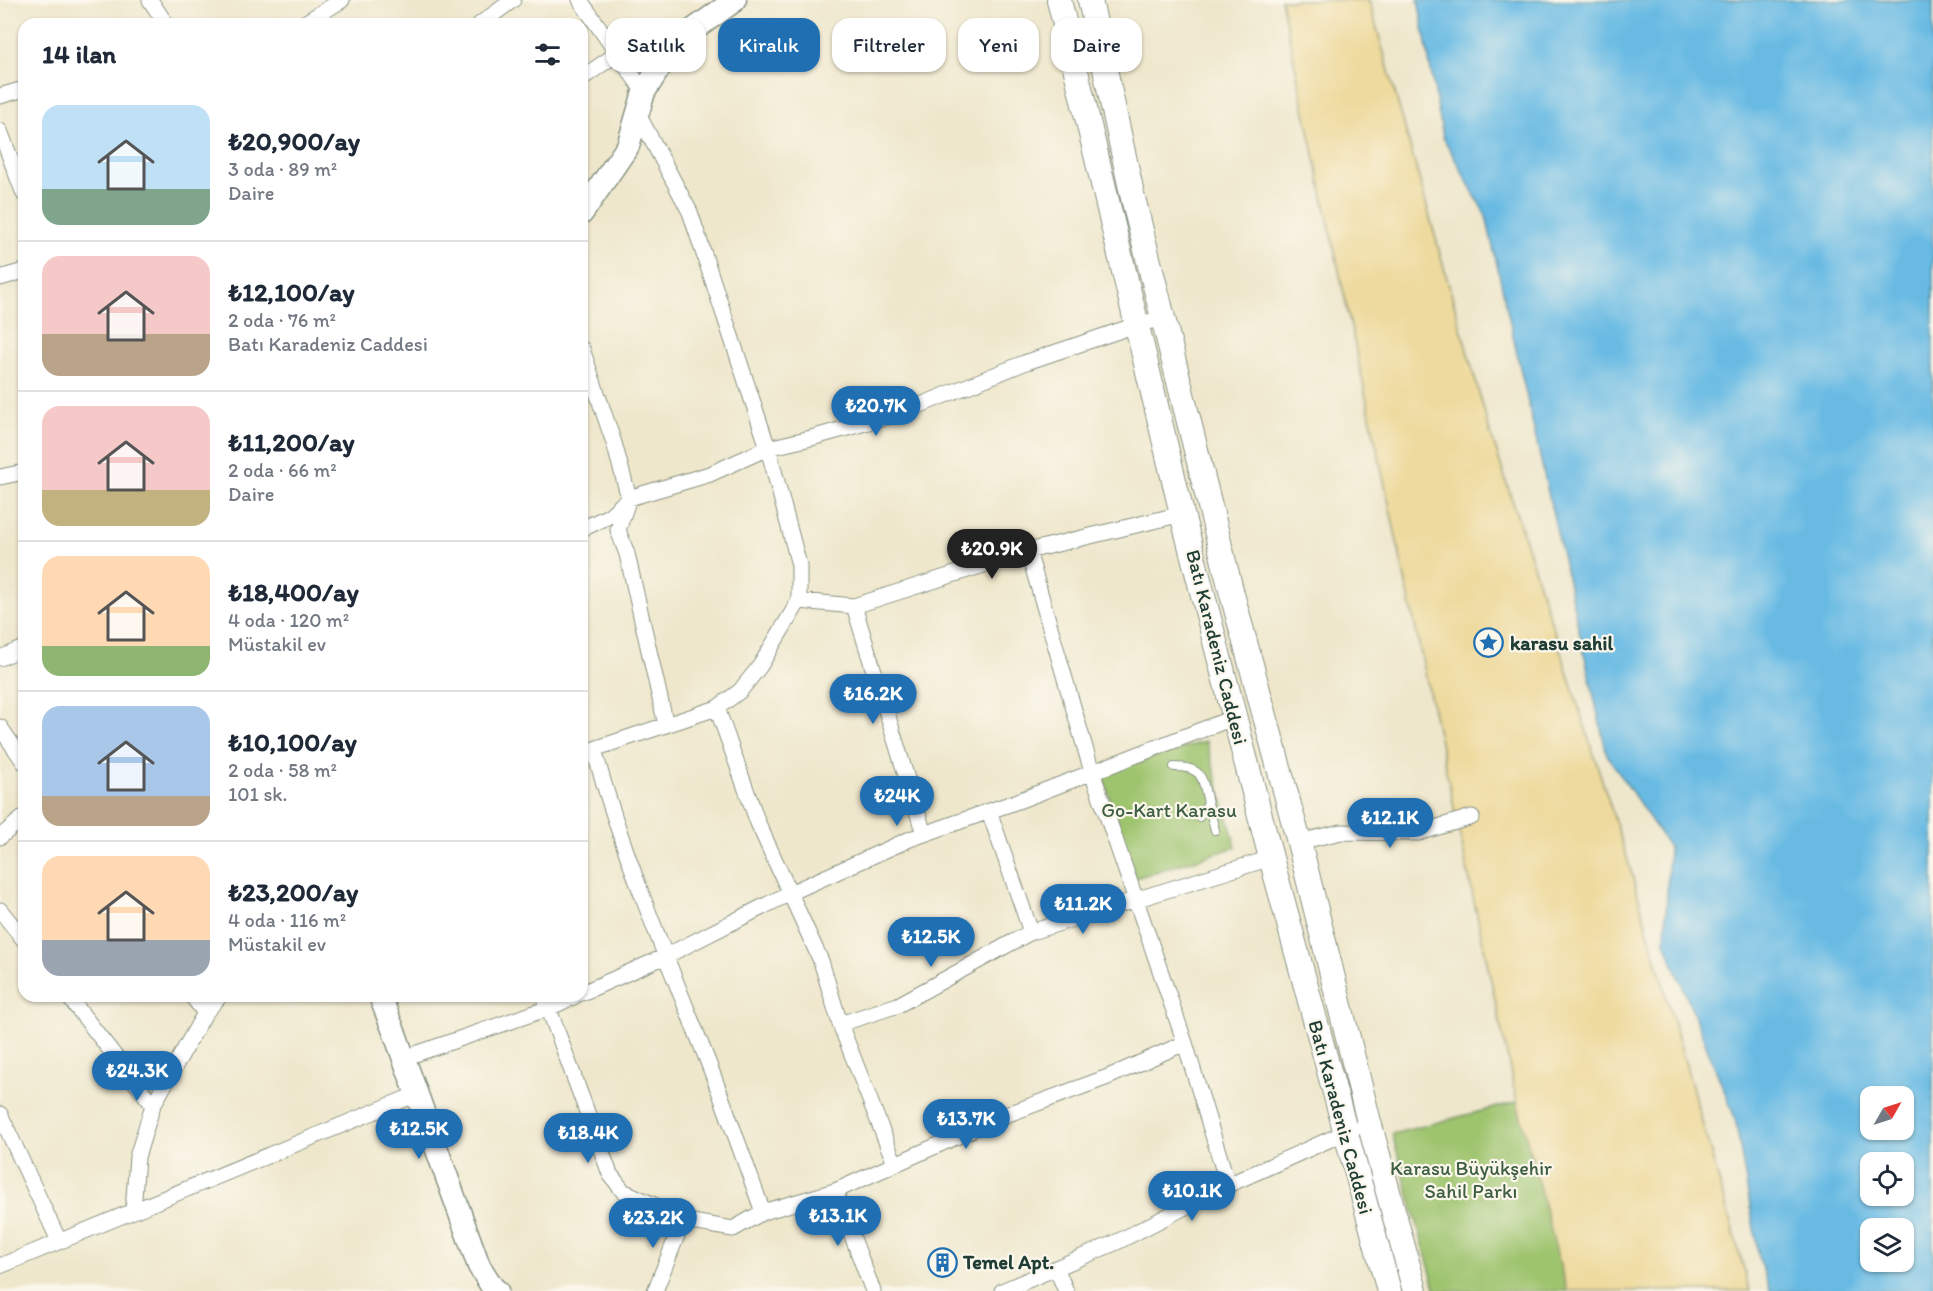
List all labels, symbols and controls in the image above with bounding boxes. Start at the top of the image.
chip: Satılık [606,18,706,72]
chip: Kiralık [718,18,820,72]
chip: Filtreler [832,18,946,72]
chip: Yeni [958,18,1039,72]
chip: Daire [1051,18,1142,72]
text: 14 ilan [42,38,116,70]
icon: filters [531,38,564,71]
text: ₺20,900/ay [228,125,360,157]
icon: home [90,129,162,201]
text: 3 oda · 89 m² [228,157,337,181]
text: Daire [228,181,274,205]
text: ₺12,100/ay [228,276,354,308]
icon: home [90,280,162,352]
text: 2 oda · 76 m² [228,308,336,332]
text: Batı Karadeniz Caddesi [228,332,428,356]
pin: ₺20.7K [827,386,925,437]
text: ₺20.7K [845,393,907,417]
text: ₺11,200/ay [228,426,354,458]
icon: home [90,430,162,502]
text: 2 oda · 66 m² [228,458,337,482]
text: Daire [228,482,274,506]
pin: ₺20.9K [943,529,1041,580]
text: ₺20.9K [961,536,1023,560]
street label: Batı Karadeniz Caddesi [1181,547,1253,747]
text: ₺18,400/ay [228,576,359,608]
icon: home [90,580,162,652]
text: 4 oda · 120 m² [228,608,349,632]
place icon: karasu sahil [1473,627,1505,659]
place label: karasu sahil [1510,631,1613,655]
text: Müstakil ev [228,632,326,656]
pin: ₺16.2K [824,674,922,725]
text: ₺16.2K [844,681,902,705]
text: ₺10,100/ay [228,726,357,758]
icon: home [90,730,162,802]
text: 2 oda · 58 m² [228,758,337,782]
pin: ₺24K [861,776,933,827]
text: 101 sk. [228,782,287,806]
text: ₺24K [874,783,920,807]
park label: Go-Kart Karasu [1101,798,1237,822]
pin: ₺12.1K [1341,798,1439,849]
text: ₺12.1K [1361,805,1419,829]
text: ₺23,200/ay [228,876,358,908]
icon: home [90,880,162,952]
pin: ₺11.2K [1034,884,1132,935]
text: ₺11.2K [1054,891,1112,915]
text: 4 oda · 116 m² [228,908,346,932]
pin: ₺12.5K [882,917,980,968]
text: ₺12.5K [902,924,960,948]
text: Müstakil ev [228,932,326,956]
street label: Batı Karadeniz Caddesi [1304,1017,1378,1217]
pin: ₺24.3K [88,1051,186,1102]
text: ₺24.3K [106,1058,168,1082]
north arrow [1860,1086,1914,1140]
map controls [1860,1086,1914,1272]
pin: ₺13.7K [917,1099,1015,1150]
text: ₺13.7K [937,1106,995,1130]
pin: ₺12.5K [370,1109,468,1160]
pin: ₺18.4K [539,1113,637,1164]
text: ₺12.5K [390,1116,448,1140]
text: ₺18.4K [558,1120,618,1144]
button: locate [1860,1152,1914,1206]
park label: Karasu Büyükşehir Sahil Parkı [1390,1156,1552,1203]
pin: ₺10.1K [1143,1171,1241,1222]
text: ₺10.1K [1162,1178,1222,1202]
pin: ₺13.1K [789,1196,887,1247]
pin: ₺23.2K [604,1198,702,1249]
text: ₺13.1K [809,1203,867,1227]
text: ₺23.2K [623,1205,683,1229]
button: layers [1860,1218,1914,1272]
building icon: Temel Apt. [926,1246,958,1278]
place label: Temel Apt. [962,1250,1054,1275]

